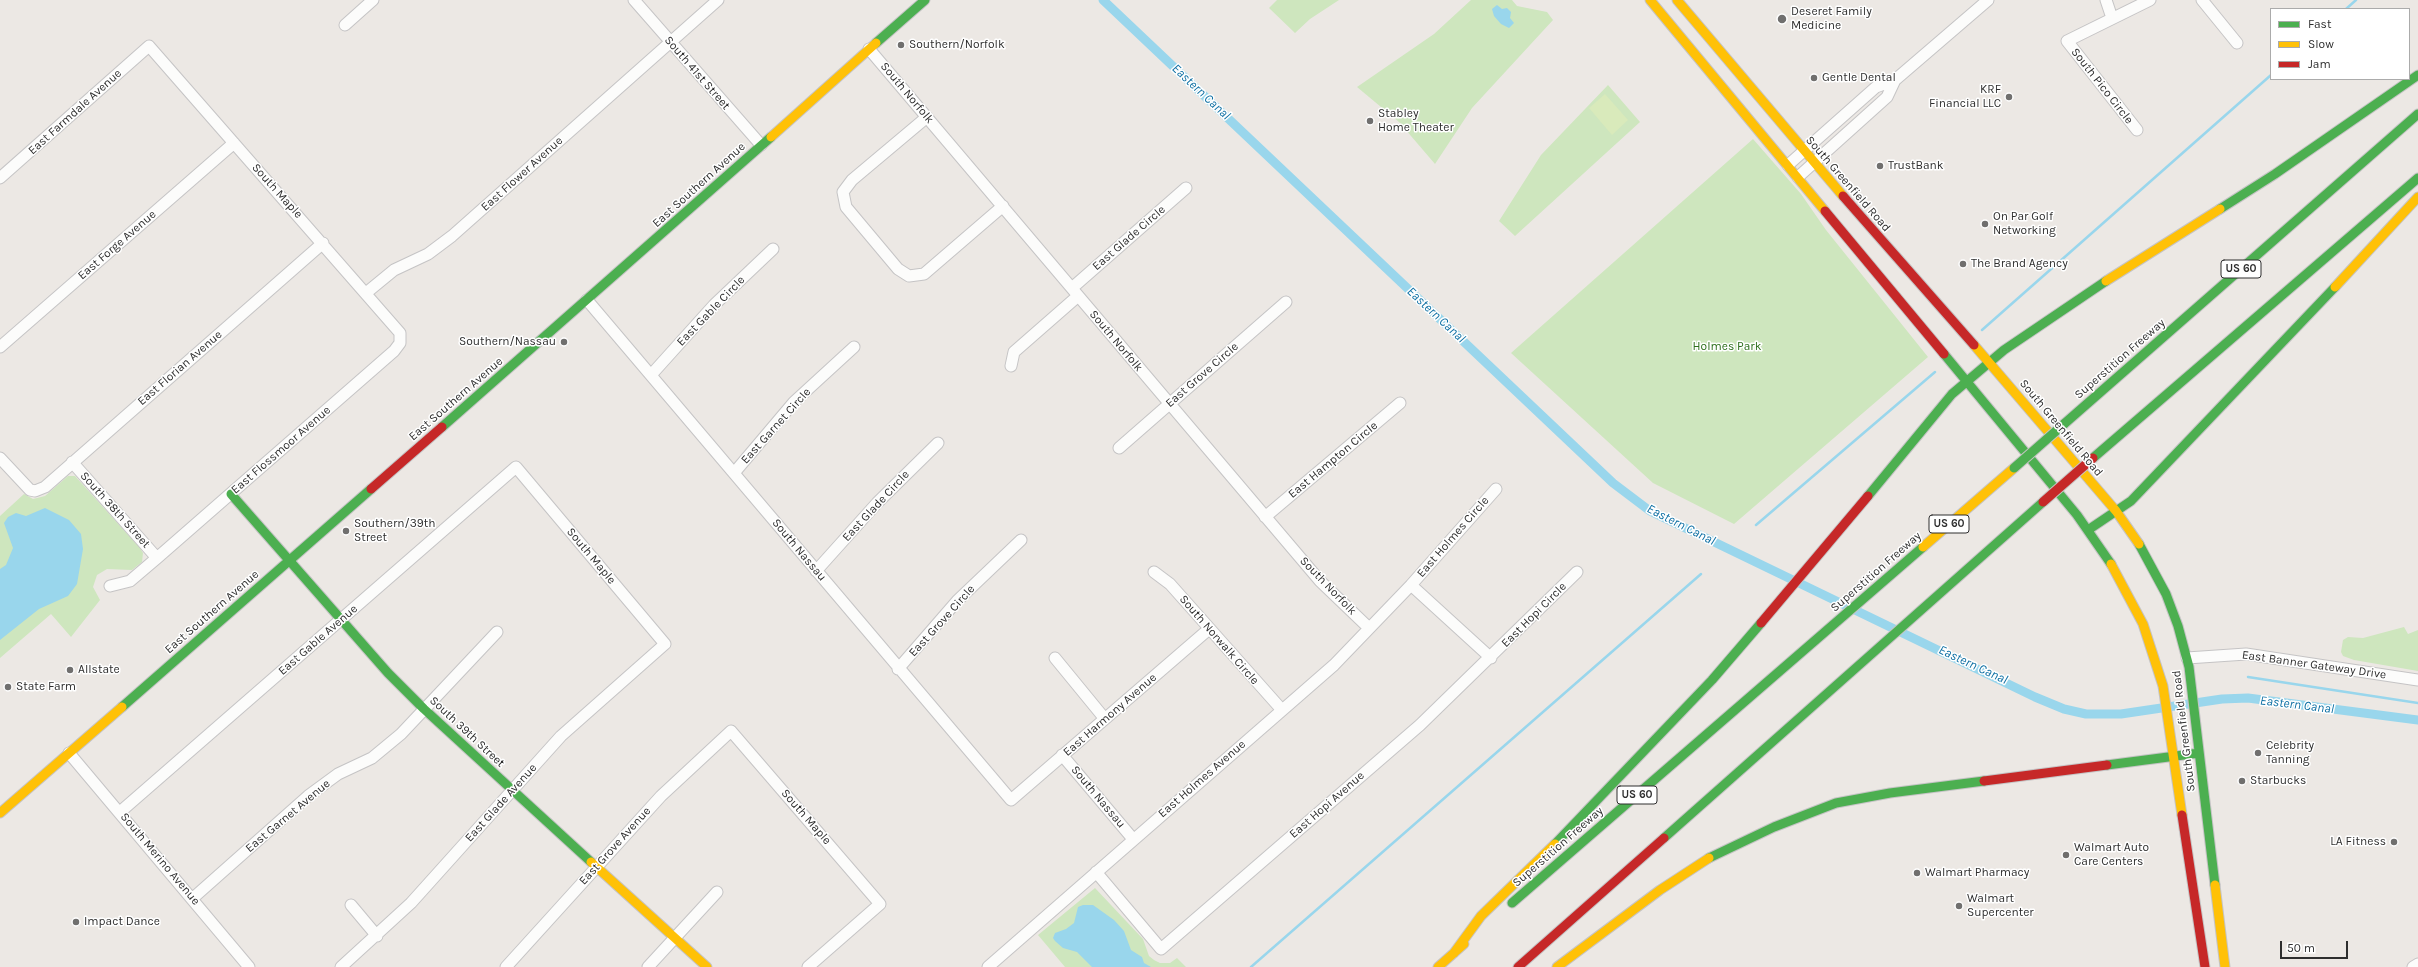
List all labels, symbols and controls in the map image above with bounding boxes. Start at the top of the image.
place label: Deseret Family Medicine [1791,5,1872,33]
legend [2270,8,2410,80]
marker: Deseret Family Medicine [1776,13,1788,25]
text: Fast [2308,17,2331,31]
street label: South 41st Street [661,33,733,113]
text: Slow [2308,37,2334,51]
place label: Southern/Norfolk [909,38,1005,52]
marker: Southern/Norfolk [896,40,906,50]
street label: South Pico Circle [2068,45,2136,127]
text: Jam [2308,57,2331,71]
street label: South Norfolk [877,59,937,127]
water label: Eastern Canal [1168,61,1234,123]
street label: East Farmdale Avenue [25,66,125,158]
place label: Gentle Dental [1822,71,1896,85]
marker: Gentle Dental [1809,73,1819,83]
place label: KRF Financial LLC [1929,83,2001,111]
marker: KRF Financial LLC [2004,92,2014,102]
place label: Stabley Home Theater [1378,107,1454,135]
marker: Stabley Home Theater [1365,116,1375,126]
street label: South Greenfield Road [1803,133,1893,235]
street label: East Flower Avenue [478,134,566,214]
street label: East Southern Avenue [650,140,748,230]
place label: TrustBank [1888,159,1944,173]
street label: South Maple [249,161,305,221]
marker: TrustBank [1875,161,1885,171]
street label: East Glade Circle [1090,202,1168,274]
street label: East Forge Avenue [75,207,159,283]
place label: On Par Golf Networking [1993,210,2056,238]
marker: On Par Golf Networking [1980,219,1990,229]
place label: The Brand Agency [1971,257,2068,271]
marker: The Brand Agency [1958,259,1968,269]
road number: US 60 [2221,260,2261,278]
street label: East Gable Circle [674,273,748,349]
water label: Eastern Canal [1403,284,1469,346]
street label: South Norfolk [1086,307,1146,375]
street label: Superstition Freeway [2072,316,2168,402]
street label: East Florian Avenue [135,327,225,409]
place label: Southern/Nassau [459,335,556,349]
marker: Southern/Nassau [559,337,569,347]
street label: East Grove Circle [1163,339,1241,411]
park label: Holmes Park [1693,340,1761,354]
street label: East Southern Avenue [406,354,506,444]
street label: South Greenfield Road [2016,377,2106,479]
street label: East Garnet Circle [738,385,814,467]
street label: East Flossmoor Avenue [228,403,334,497]
street label: East Hampton Circle [1285,418,1381,502]
street label: East Glade Circle [839,468,913,544]
street label: South 38th Street [77,469,153,551]
street label: East Holmes Circle [1414,494,1492,580]
water label: Eastern Canal [1644,501,1718,549]
road number: US 60 [1929,515,1969,533]
street label: South Nassau [769,516,829,584]
place label: Southern/39th Street [354,517,436,545]
street label: South Maple [563,525,619,587]
marker: Southern/39th Street [341,526,351,536]
street label: Superstition Freeway [1828,529,1924,615]
street label: South Norfolk [1297,554,1359,618]
street label: East Southern Avenue [162,567,262,657]
street label: East Hopi Circle [1498,579,1570,651]
street label: East Grove Circle [906,582,978,660]
street label: South Norwalk Circle [1176,592,1262,688]
street label: East Gable Avenue [275,602,361,678]
water label: Eastern Canal [1936,642,2010,688]
street label: East Banner Gateway Drive [2241,648,2387,682]
place label: Allstate [78,663,120,677]
marker: Allstate [65,665,75,675]
street label: South Greenfield Road [2169,670,2199,792]
street label: East Harmony Avenue [1060,671,1160,759]
place label: State Farm [16,680,76,694]
marker: State Farm [3,682,13,692]
water label: Eastern Canal [2259,693,2335,717]
street label: South 39th Street [427,694,507,770]
street label: East Holmes Avenue [1155,737,1249,821]
place label: Celebrity Tanning [2266,739,2314,767]
marker: Celebrity Tanning [2253,748,2263,758]
street label: East Glade Avenue [462,761,540,845]
street label: South Nassau [1068,763,1128,831]
street label: East Hopi Avenue [1287,769,1367,841]
place label: Starbucks [2250,774,2306,788]
street label: East Garnet Avenue [243,776,333,856]
marker: Starbucks [2237,776,2247,786]
street label: South Maple [778,786,834,848]
road number: US 60 [1617,786,1657,804]
street label: East Grove Avenue [576,804,654,888]
street label: Superstition Freeway [1510,804,1606,890]
street label: South Merino Avenue [117,810,203,908]
place label: LA Fitness [2330,835,2386,849]
marker: LA Fitness [2389,837,2399,847]
place label: Walmart Auto Care Centers [2074,841,2149,869]
marker: Walmart Auto Care Centers [2061,850,2071,860]
place label: Walmart Pharmacy [1925,866,2029,880]
marker: Walmart Pharmacy [1912,868,1922,878]
place label: Walmart Supercenter [1967,892,2034,920]
marker: Walmart Supercenter [1954,901,1964,911]
place label: Impact Dance [84,915,160,929]
marker: Impact Dance [71,917,81,927]
scale bar [2282,933,2350,959]
text: 50 m [2287,941,2315,955]

